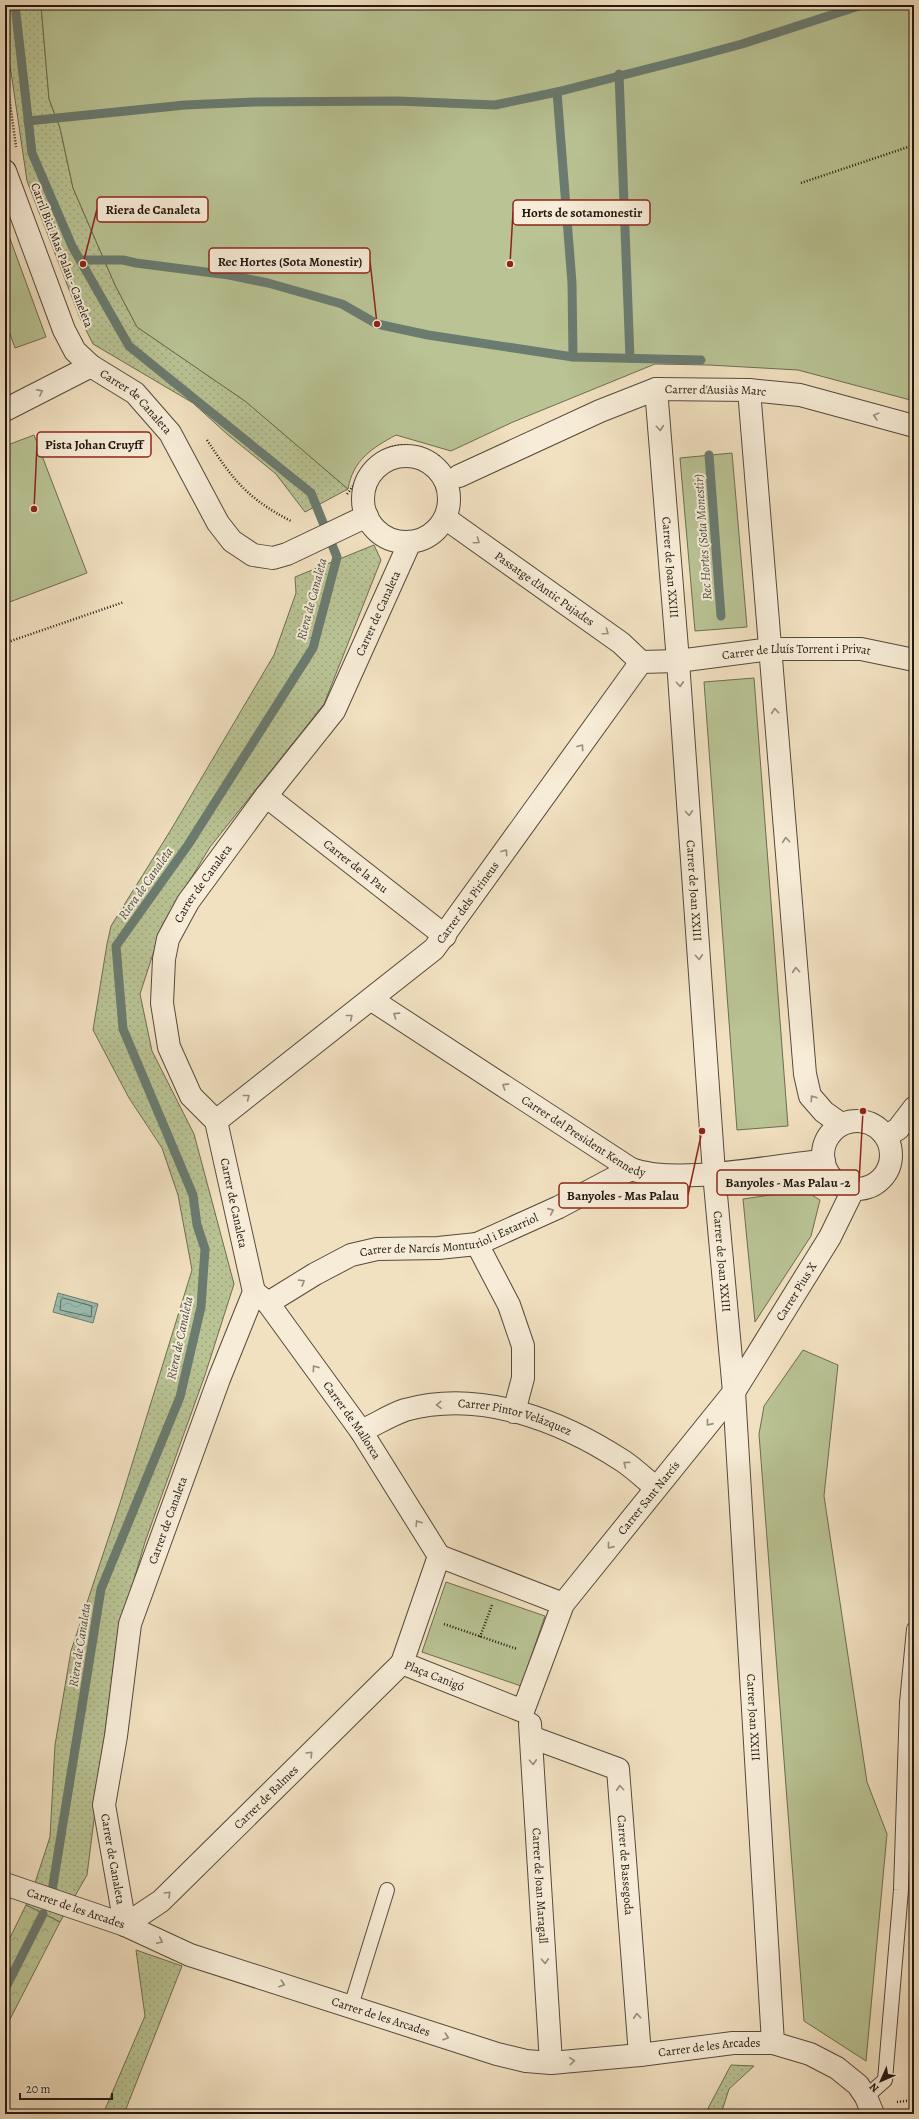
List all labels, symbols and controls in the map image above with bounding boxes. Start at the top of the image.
street label: Carril Bici Mas Palau - Caneleta [27,180,97,330]
callout: Riera de Canaleta [97,197,208,222]
callout: Horts de sotamonestir [513,200,650,225]
text: Riera de Canaleta [106,201,201,218]
text: Horts de sotamonestir [522,204,643,221]
callout: Rec Hortes (Sota Monestir) [209,248,370,273]
text: Rec Hortes (Sota Monestir) [218,253,363,270]
street label: Carrer de Canaleta [97,365,176,438]
street label: Carrer d'Ausiàs Marc [665,381,767,400]
one-way arrow [36,389,43,397]
one-way arrow [873,412,880,421]
one-way arrow [655,425,664,431]
callout: Pista Johan Cruyff [37,432,151,457]
text: Pista Johan Cruyff [45,436,146,453]
water label: Rec Hortes (Sota Monestir) [690,473,715,601]
street label: Carrer de Joan XXIII [658,516,683,619]
one-way arrow [473,536,480,544]
street label: Passatge d'Antic Pujades [491,548,598,630]
water label: Riera de Canaleta [292,556,331,642]
street label: Carrer de Canaleta [352,568,404,659]
one-way arrow [601,627,608,634]
street label: Carrer de Lluís Torrent i Privat [721,641,872,663]
one-way arrow [676,681,685,687]
one-way arrow [771,708,780,714]
one-way arrow [576,744,583,751]
one-way arrow [685,810,694,816]
street label: Carrer de la Pau [320,836,392,897]
one-way arrow [781,837,790,843]
street label: Carrer de Joan XXIII [683,839,706,942]
street label: Carrer de Canaleta [170,841,236,926]
water label: Riera de Canaleta [114,844,177,923]
one-way arrow [500,850,507,857]
street label: Carrer dels Pirineus [432,858,503,947]
one-way arrow [695,954,703,960]
one-way arrow [792,967,801,973]
one-way arrow [393,1012,400,1020]
one-way arrow [345,1015,352,1022]
one-way arrow [502,1084,509,1091]
street label: Carrer del President Kennedy [518,1092,648,1181]
one-way arrow [243,1094,250,1101]
one-way arrow [811,1095,818,1102]
street label: Carrer de Canaleta [217,1156,251,1250]
callout: Banyoles - Mas Palau -2 [717,1170,859,1195]
text: Banyoles - Mas Palau -2 [725,1174,851,1191]
callout: Banyoles - Mas Palau [559,1183,688,1208]
text: Banyoles - Mas Palau [567,1187,680,1204]
one-way arrow [546,1208,554,1216]
street label: Carrer de Narcís Monturiol i Estarriol [358,1209,541,1261]
street label: Carrer de Joan XXIII [709,1210,735,1313]
street label: Carrer Pius X [772,1259,820,1324]
one-way arrow [297,1280,304,1287]
water label: Riera de Canaleta [162,1295,197,1381]
one-way arrow [312,1365,320,1372]
street label: Carrer de Mallorca [319,1378,385,1462]
street label: Carrer Pintor Velázquez [458,1395,574,1439]
one-way arrow [436,1400,442,1409]
one-way arrow [707,1418,714,1425]
street label: Carrer Sant Narcís [614,1457,684,1538]
one-way arrow [623,1461,630,1468]
street label: Carrer de Canaleta [144,1474,191,1566]
one-way arrow [415,1520,423,1527]
one-way arrow [607,1541,614,1548]
water label: Riera de Canaleta [64,1602,94,1688]
street label: Plaça Canigó [402,1657,467,1695]
street label: Carrer Joan XXIII [743,1673,764,1761]
one-way arrow [305,1751,313,1759]
one-way arrow [528,1759,537,1765]
street label: Carrer de Balmes [230,1762,302,1833]
one-way arrow [615,1785,624,1791]
street label: Carrer de Canaleta [97,1812,129,1906]
street label: Carrer de Bassegoda [614,1814,637,1916]
street label: Carrer de Joan Maragall [528,1827,552,1944]
street label: Carrer de les Arcades [25,1884,127,1933]
one-way arrow [163,1891,171,1899]
one-way arrow [156,1936,163,1944]
one-way arrow [540,1958,549,1964]
one-way arrow [279,1979,286,1988]
street label: Carrer de les Arcades [330,1993,432,2040]
one-way arrow [633,2013,642,2019]
one-way arrow [442,2032,449,2041]
street label: Carrer de les Arcades [657,2035,761,2061]
one-way arrow [569,2056,575,2065]
north arrow [861,2061,901,2101]
scale bar [20,2075,112,2101]
text: N [866,2080,882,2096]
text: 20 m [26,2081,50,2097]

